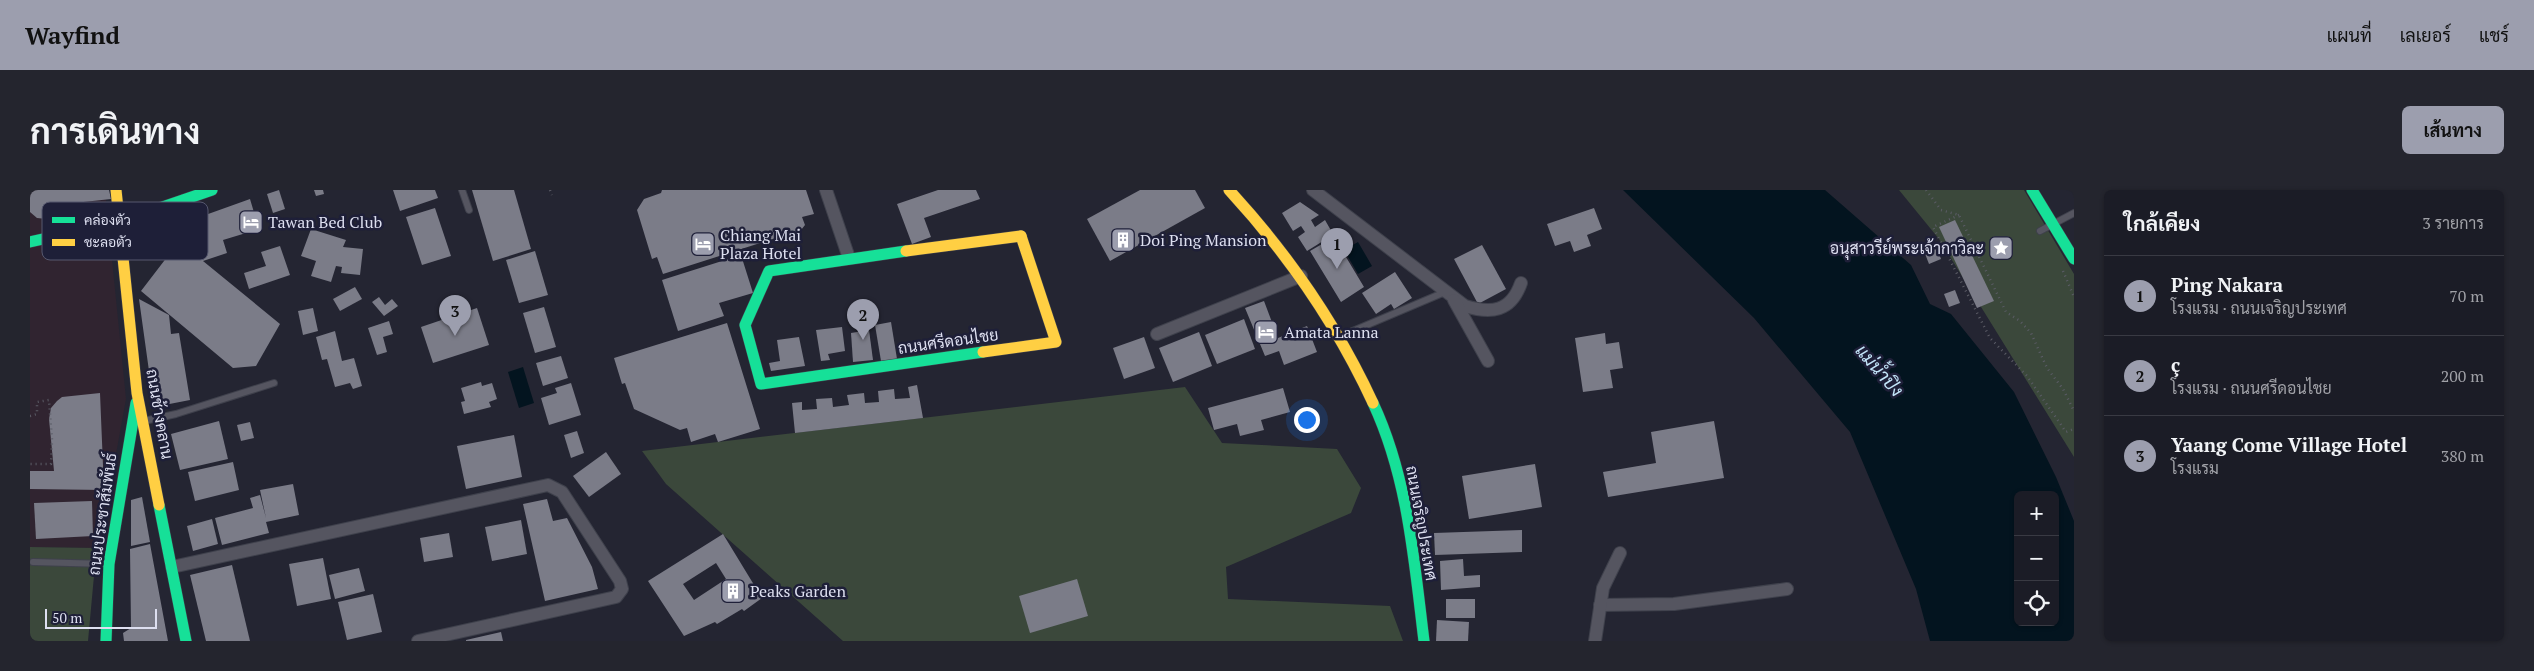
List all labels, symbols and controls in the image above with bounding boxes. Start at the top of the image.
text: Wayfind [25,19,120,51]
text: แผนที่ [2327,23,2372,47]
text: เลเยอร์ [2400,23,2451,47]
text: แชร์ [2479,23,2509,47]
button: เส้นทาง [2402,106,2504,154]
text: การเดินทาง [30,108,200,154]
legend [42,202,208,260]
hotel icon: Tawan Bed Club [238,209,264,235]
text: ใกล้เคียง [2124,209,2200,237]
text: คล่องตัว [84,210,131,229]
place label: Tawan Bed Club [268,211,383,233]
text: 3 รายการ [2422,212,2484,234]
place label: Chiang Mai Plaza Hotel [720,224,802,264]
building icon: Doi Ping Mansion [1110,227,1136,253]
pin: 1 [1321,228,1353,269]
place label: Doi Ping Mansion [1140,229,1267,251]
hotel icon: Chiang Mai Plaza Hotel [690,231,716,257]
text: ชะลอตัว [84,232,132,251]
place icon: อนุสาวรีย์พระเจ้ากาวิละ [1988,235,2014,261]
place label: อนุสาวรีย์พระเจ้ากาวิละ [1830,236,1984,260]
text: Ping Nakara [2171,272,2283,297]
text: 1 [2135,285,2145,307]
text: 70 m [2449,285,2484,307]
pin: 3 [439,295,471,336]
text: โรงแรม · ถนนเจริญประเทศ [2171,297,2347,319]
pin: 2 [847,299,879,340]
hotel icon: Amata Lanna [1253,319,1279,345]
place label: Amata Lanna [1284,321,1379,343]
street label: ถนนศรีดอนไชย [896,323,1000,359]
water label: แม่น้ำปิง [1851,337,1912,401]
text: ç [2171,352,2180,377]
text: 2 [2135,365,2145,387]
text: 200 m [2441,365,2484,387]
street label: ถนนช้างคลาน [141,367,179,461]
text: โรงแรม · ถนนศรีดอนไชย [2171,377,2332,399]
your location [1294,407,1320,433]
text: Yaang Come Village Hotel [2171,432,2407,457]
text: 3 [2135,445,2145,467]
text: 380 m [2441,445,2484,467]
street label: ถนนประชาสัมพันธ์ [82,451,122,577]
text: โรงแรม [2171,457,2219,479]
street label: ถนนเจริญประเทศ [1401,464,1443,582]
map controls [2014,491,2059,626]
button: + [2014,491,2059,536]
button: − [2014,536,2059,581]
building icon: Peaks Garden [720,578,746,604]
place label: Peaks Garden [750,580,846,602]
button: locate [2014,581,2059,626]
scale bar [45,606,158,629]
text: 50 m [52,608,82,627]

